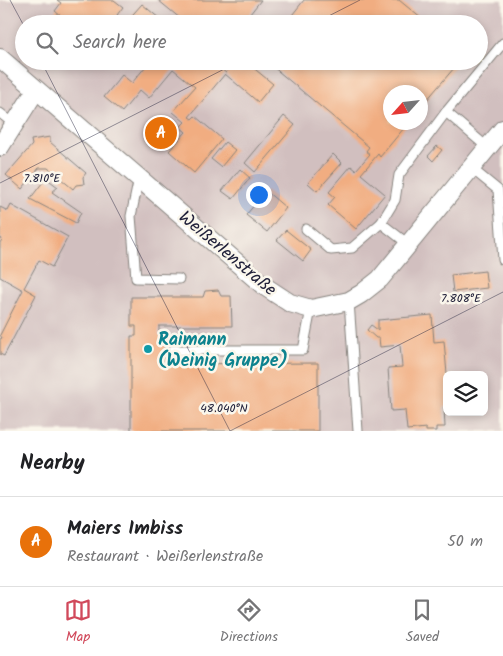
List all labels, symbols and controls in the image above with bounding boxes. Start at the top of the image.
search box [15,15,488,70]
text: Search here [73,28,167,58]
icon: search [33,29,61,57]
north arrow [383,85,428,130]
pin: A [145,114,177,152]
text: 7.810°E [24,169,61,188]
your location [246,182,272,208]
street label: Weißerlenstraße [171,204,283,304]
text: 7.808°E [441,289,482,308]
place label: Raimann (Weinig Gruppe) [158,326,288,376]
marker: Raimann (Weinig Gruppe) [142,343,154,355]
map controls [443,371,488,416]
button: layers [443,371,488,416]
text: 48.040°N [200,399,248,418]
text: Nearby [20,447,85,480]
text: Maiers Imbiss [67,514,183,544]
text: A [31,529,41,554]
text: 50 m [447,529,483,554]
text: Restaurant · Weißerlenstraße [67,544,263,569]
tab: Map [64,596,92,648]
tab: Directions [220,596,278,648]
tab: Saved [406,596,439,648]

